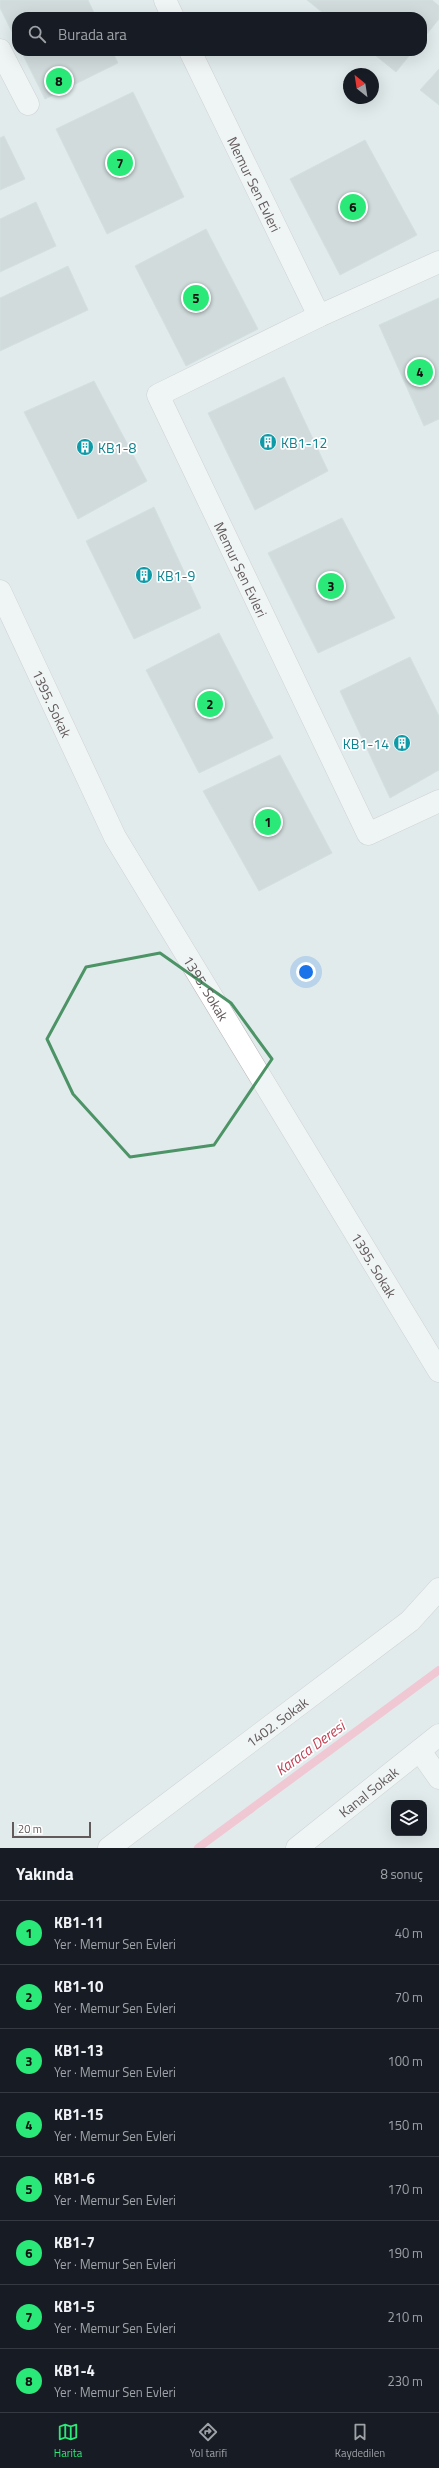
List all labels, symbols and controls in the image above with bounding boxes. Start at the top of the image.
search box [12,12,427,56]
icon: search [26,23,48,45]
text: Burada ara [58,23,127,46]
pin: 8 [46,66,72,96]
north arrow [343,68,379,104]
street label: Memur Sen Evleri [223,133,287,235]
pin: 7 [107,148,133,178]
pin: 6 [340,192,366,222]
pin: 5 [183,283,209,313]
pin: 4 [407,357,433,387]
building icon: KB1-12 [258,432,278,452]
place label: KB1-12 [281,432,327,453]
building icon: KB1-8 [75,437,95,457]
place label: KB1-8 [98,437,137,458]
street label: Memur Sen Evleri [209,518,273,621]
building icon: KB1-9 [134,565,154,585]
place label: KB1-9 [157,565,196,586]
pin: 3 [318,571,344,601]
street label: 1395. Sokak [28,666,78,741]
pin: 2 [197,689,223,719]
place label: KB1-14 [343,733,389,754]
building icon: KB1-14 [392,733,412,753]
pin: 1 [255,807,281,837]
street label: 1395. Sokak [179,951,235,1025]
your location [296,962,316,982]
street label: 1395. Sokak [347,1228,403,1302]
street label: 1402. Sokak [241,1691,312,1752]
water label: Karaca Deresi [271,1714,351,1781]
street label: Kanal Sokak [334,1761,403,1822]
map controls [391,1800,427,1836]
button: layers [391,1800,427,1836]
scale bar [12,1820,91,1839]
text: 20 m [18,1821,42,1837]
text: Yakında [16,1861,74,1887]
text: 8 sonuç [380,1864,423,1884]
text: KB1-11 [54,1911,103,1934]
text: 1 [25,1923,33,1943]
text: 40 m [395,1923,423,1943]
text: Yer · Memur Sen Evleri [54,1934,176,1954]
text: KB1-10 [54,1975,103,1998]
text: 2 [25,1987,33,2007]
text: 70 m [395,1987,423,2007]
text: Yer · Memur Sen Evleri [54,1998,176,2018]
text: KB1-13 [54,2039,103,2062]
text: 3 [25,2051,33,2071]
text: 100 m [387,2051,423,2071]
text: Yer · Memur Sen Evleri [54,2062,176,2082]
text: KB1-15 [54,2103,103,2126]
text: 4 [25,2115,33,2135]
text: 150 m [387,2115,423,2135]
text: Yer · Memur Sen Evleri [54,2126,176,2146]
text: KB1-6 [54,2167,95,2190]
text: 5 [25,2179,33,2199]
text: 170 m [387,2179,423,2199]
text: Yer · Memur Sen Evleri [54,2190,176,2210]
text: KB1-7 [54,2231,95,2254]
text: 6 [25,2243,33,2263]
text: 190 m [387,2243,423,2263]
text: Yer · Memur Sen Evleri [54,2254,176,2274]
text: KB1-5 [54,2295,95,2318]
text: 7 [25,2307,33,2327]
text: 210 m [387,2307,423,2327]
text: Yer · Memur Sen Evleri [54,2318,176,2338]
text: KB1-4 [54,2359,95,2382]
text: 8 [25,2371,33,2391]
text: 230 m [387,2371,423,2391]
text: Yer · Memur Sen Evleri [54,2382,176,2402]
tab: Harita [54,2421,82,2461]
tab: Yol tarifi [190,2421,227,2461]
tab: Kaydedilen [335,2421,385,2461]

